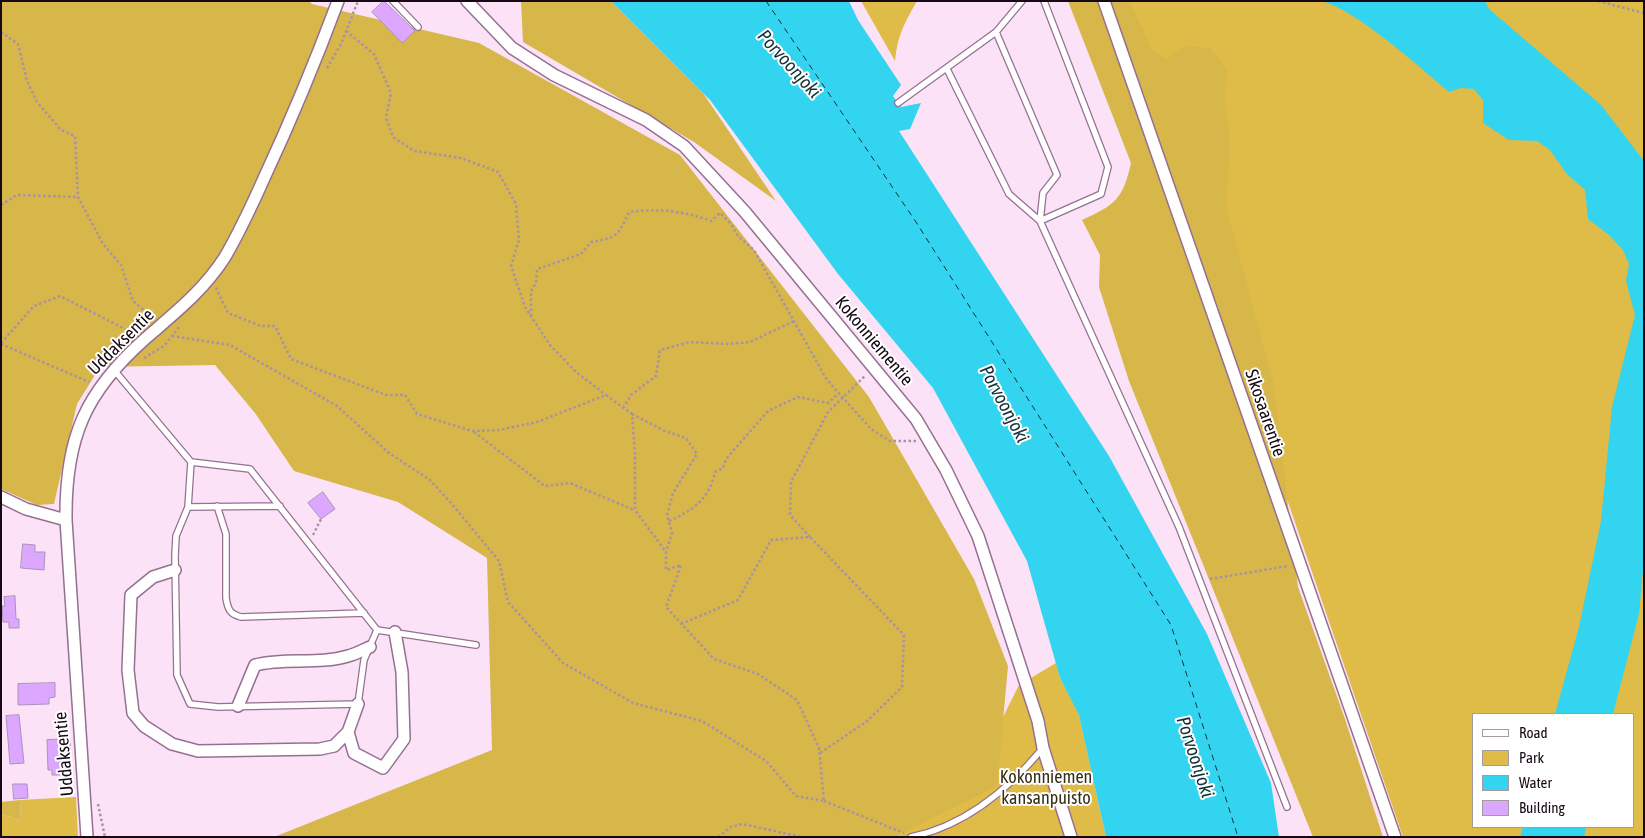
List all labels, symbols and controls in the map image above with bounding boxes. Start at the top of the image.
water label: Porvoonjoki [752,25,826,103]
street label: Kokonniementie [830,292,918,390]
street label: Uddaksentie [83,304,159,380]
water label: Porvoonjoki [974,362,1034,446]
street label: Sikosaarentie [1240,367,1290,459]
street label: Uddaksentie [50,711,78,797]
legend [1472,713,1635,828]
water label: Porvoonjoki [1171,714,1219,800]
text: Road [1519,724,1548,741]
text: Park [1519,749,1544,766]
park label: Kokonniemen kansanpuisto [1000,766,1092,809]
text: Water [1519,774,1552,791]
text: Building [1519,799,1565,816]

